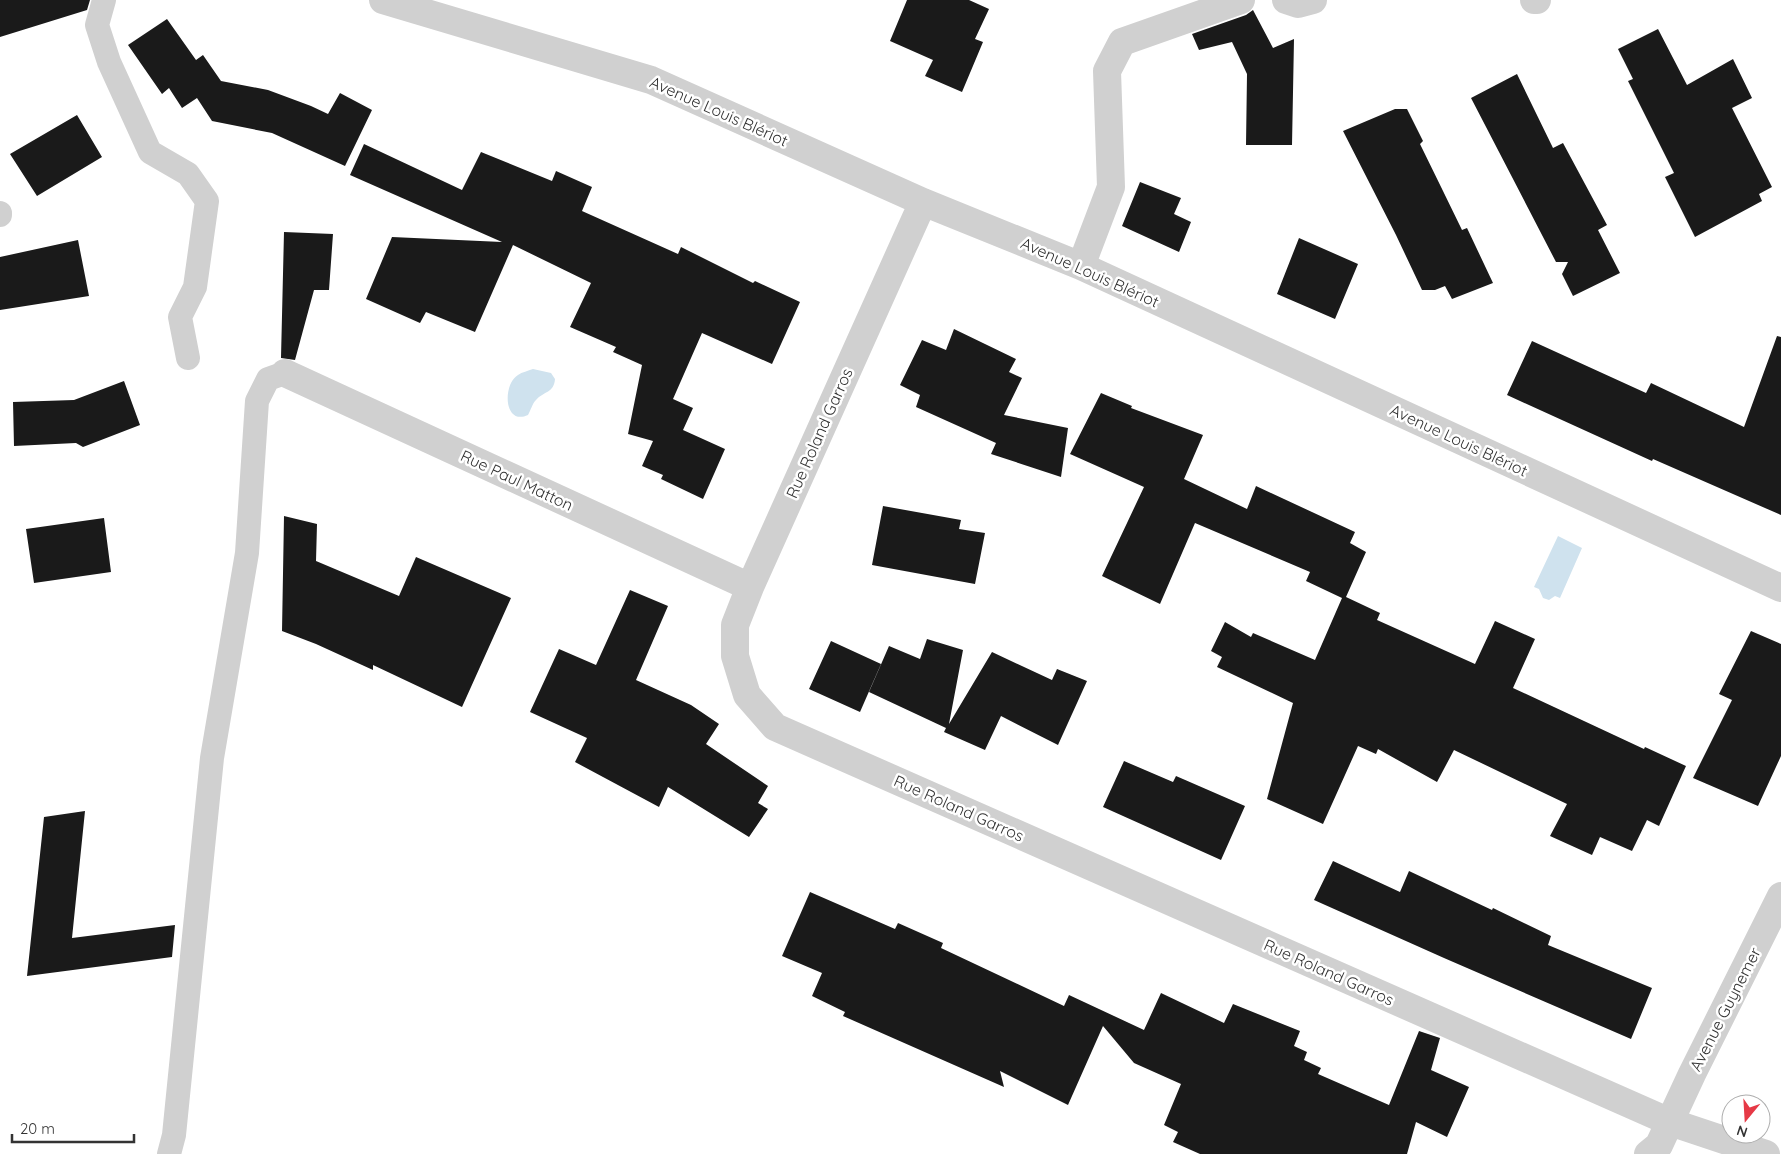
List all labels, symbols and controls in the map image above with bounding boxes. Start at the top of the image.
street label: Avenue Louis Blériot [647,72,791,150]
street label: Avenue Louis Blériot [1018,233,1162,311]
street label: Rue Roland Garros [781,365,857,501]
street label: Avenue Louis Blériot [1387,399,1531,481]
street label: Rue Paul Matton [458,445,576,515]
street label: Rue Roland Garros [891,770,1027,846]
street label: Rue Roland Garros [1261,934,1397,1010]
street label: Avenue Guynemer [1685,944,1765,1074]
north arrow [1721,1094,1771,1144]
scale bar [12,1112,135,1144]
text: 20 m [20,1119,55,1138]
text: N [1734,1121,1750,1142]

